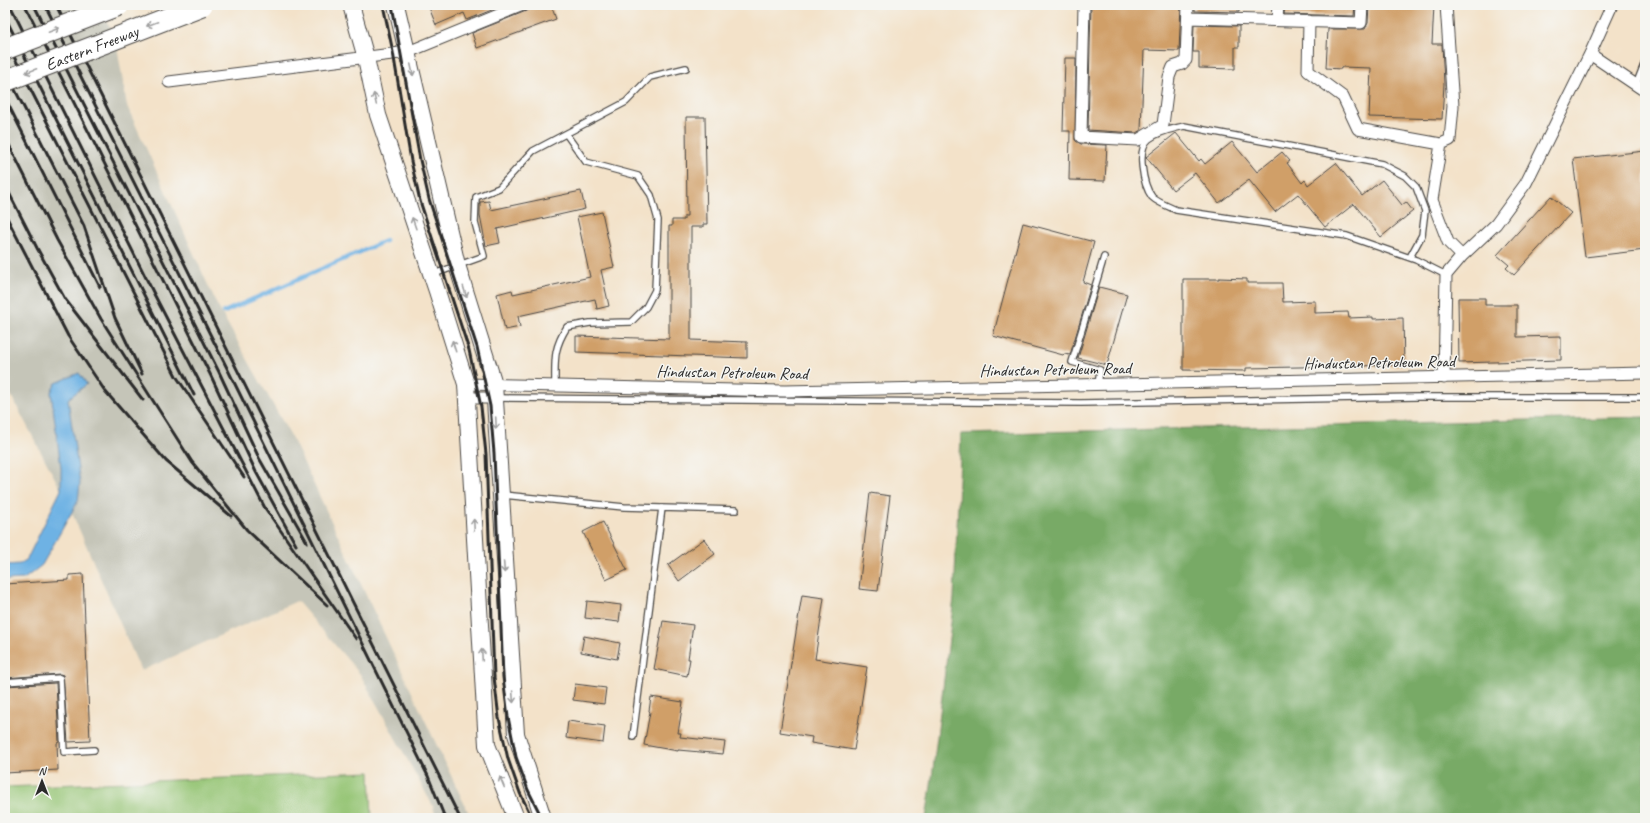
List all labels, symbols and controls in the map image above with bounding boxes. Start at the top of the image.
street label: Eastern Freeway [43,20,142,75]
one-way arrow [147,21,159,29]
one-way arrow [48,26,60,34]
one-way arrow [408,63,416,76]
one-way arrow [25,68,37,76]
one-way arrow [370,93,378,106]
one-way arrow [410,217,418,229]
one-way arrow [462,285,469,298]
one-way arrow [450,340,457,353]
street label: Hindustan Petroleum Road [1303,351,1457,374]
street label: Hindustan Petroleum Road [979,358,1133,381]
street label: Hindustan Petroleum Road [656,361,810,384]
one-way arrow [492,416,500,429]
one-way arrow [471,519,478,532]
one-way arrow [501,560,508,573]
one-way arrow [478,649,485,662]
one-way arrow [510,690,517,703]
north arrow [22,761,62,801]
text: N [39,764,48,778]
one-way arrow [497,776,505,788]

